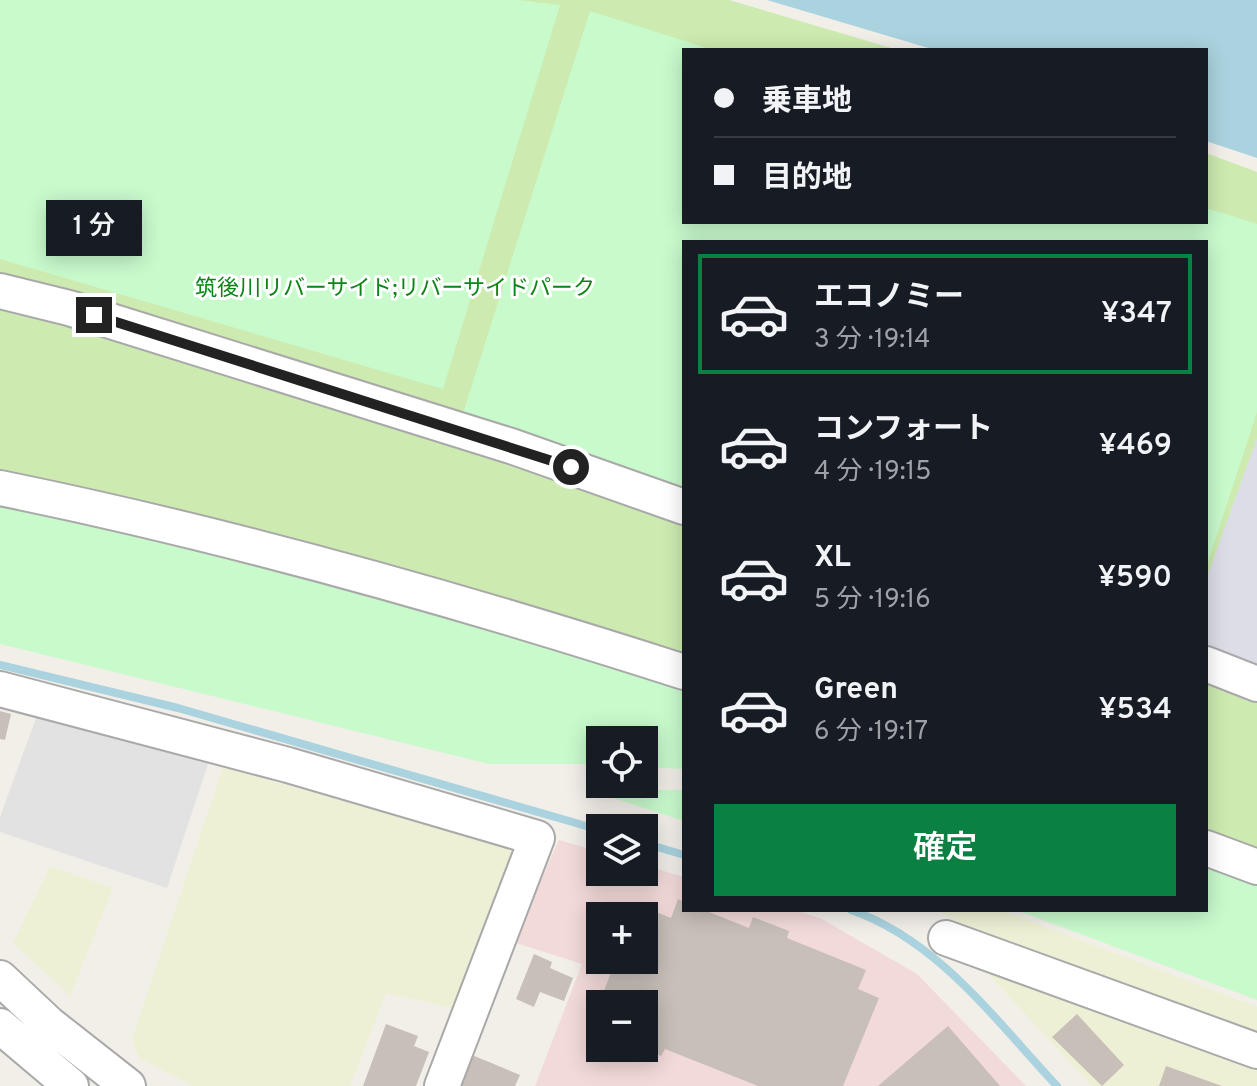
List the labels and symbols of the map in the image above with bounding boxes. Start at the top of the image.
callout: 1 分 [46,199,142,255]
park label: 筑後川リバーサイド;リバーサイドパーク [195,276,595,303]
route end [76,297,112,333]
route start [553,449,589,485]

